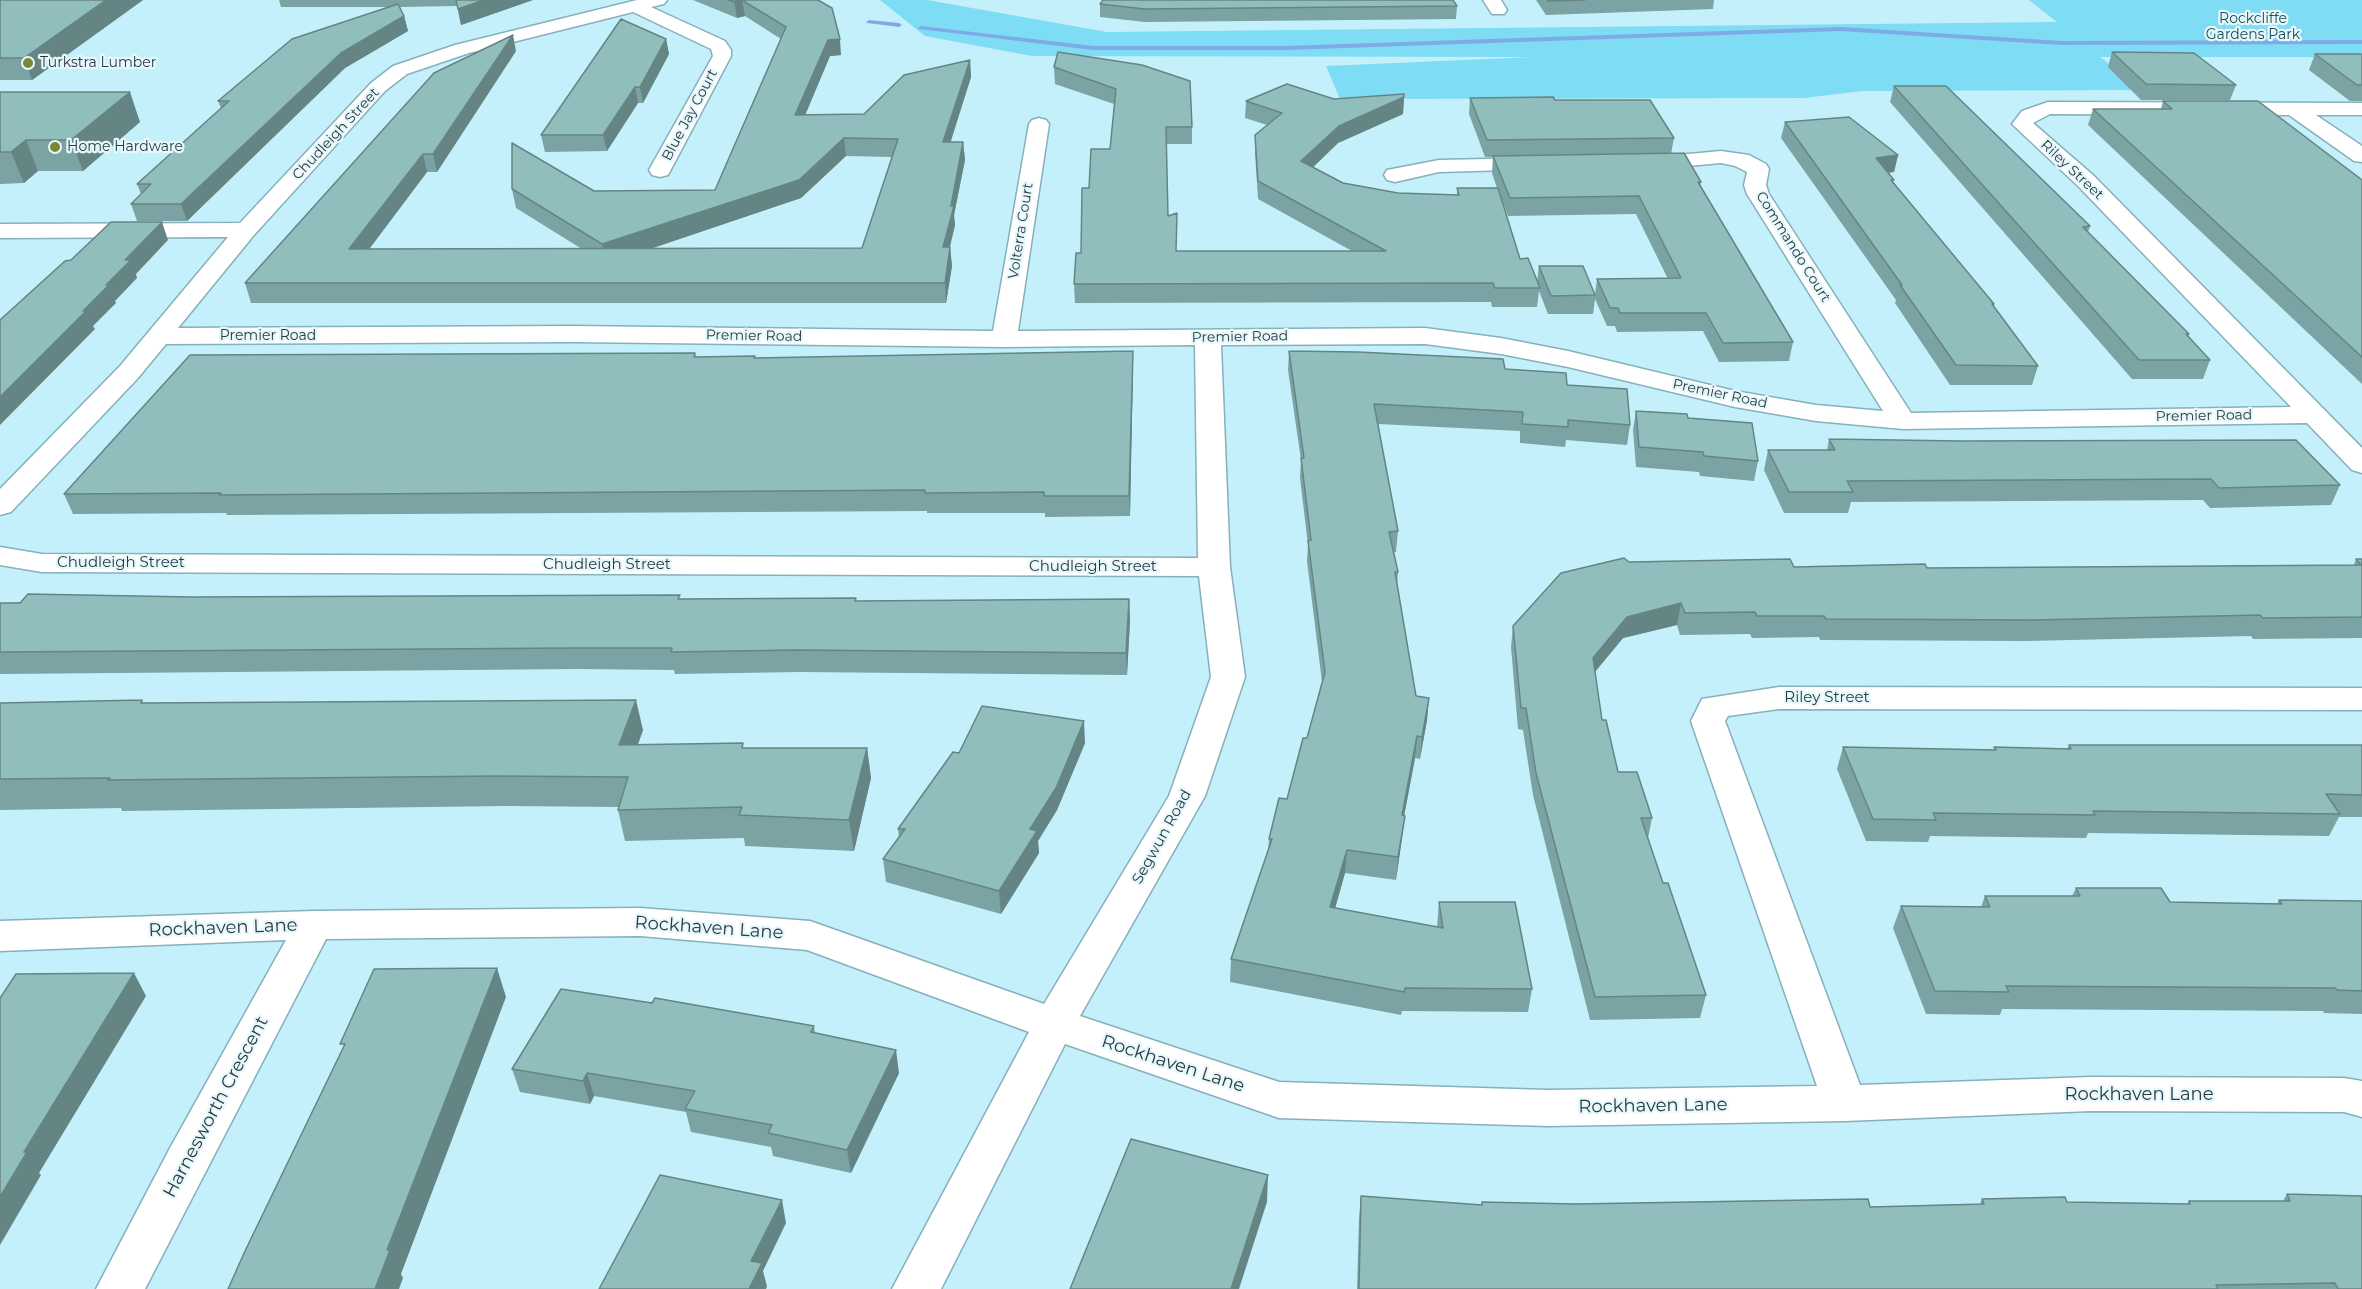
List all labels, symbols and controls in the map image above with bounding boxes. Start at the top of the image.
park label: Rockcliffe Gardens Park [2206,11,2300,44]
place label: Turkstra Lumber [40,55,156,71]
marker: Turkstra Lumber [21,56,35,70]
street label: Blue Jay Court [659,66,721,164]
street label: Chudleigh Street [289,85,383,183]
street label: Riley Street [2037,137,2107,203]
place label: Home Hardware [67,139,183,155]
marker: Home Hardware [48,140,62,154]
street label: Volterra Court [1005,182,1037,280]
street label: Commando Court [1752,189,1834,305]
street label: Premier Road [706,327,802,345]
street label: Premier Road [220,328,316,344]
street label: Premier Road [1192,328,1288,346]
street label: Premier Road [1671,376,1769,412]
street label: Premier Road [2156,407,2252,425]
street label: Chudleigh Street [57,554,185,572]
street label: Chudleigh Street [543,556,671,574]
street label: Chudleigh Street [1029,558,1157,576]
street label: Riley Street [1784,689,1870,707]
street label: Segwun Road [1129,787,1195,887]
street label: Rockhaven Lane [634,912,784,944]
street label: Rockhaven Lane [148,915,298,941]
street label: Harnesworth Crescent [159,1013,273,1201]
street label: Rockhaven Lane [1099,1031,1247,1097]
street label: Rockhaven Lane [2064,1084,2214,1106]
street label: Rockhaven Lane [1578,1094,1728,1118]

